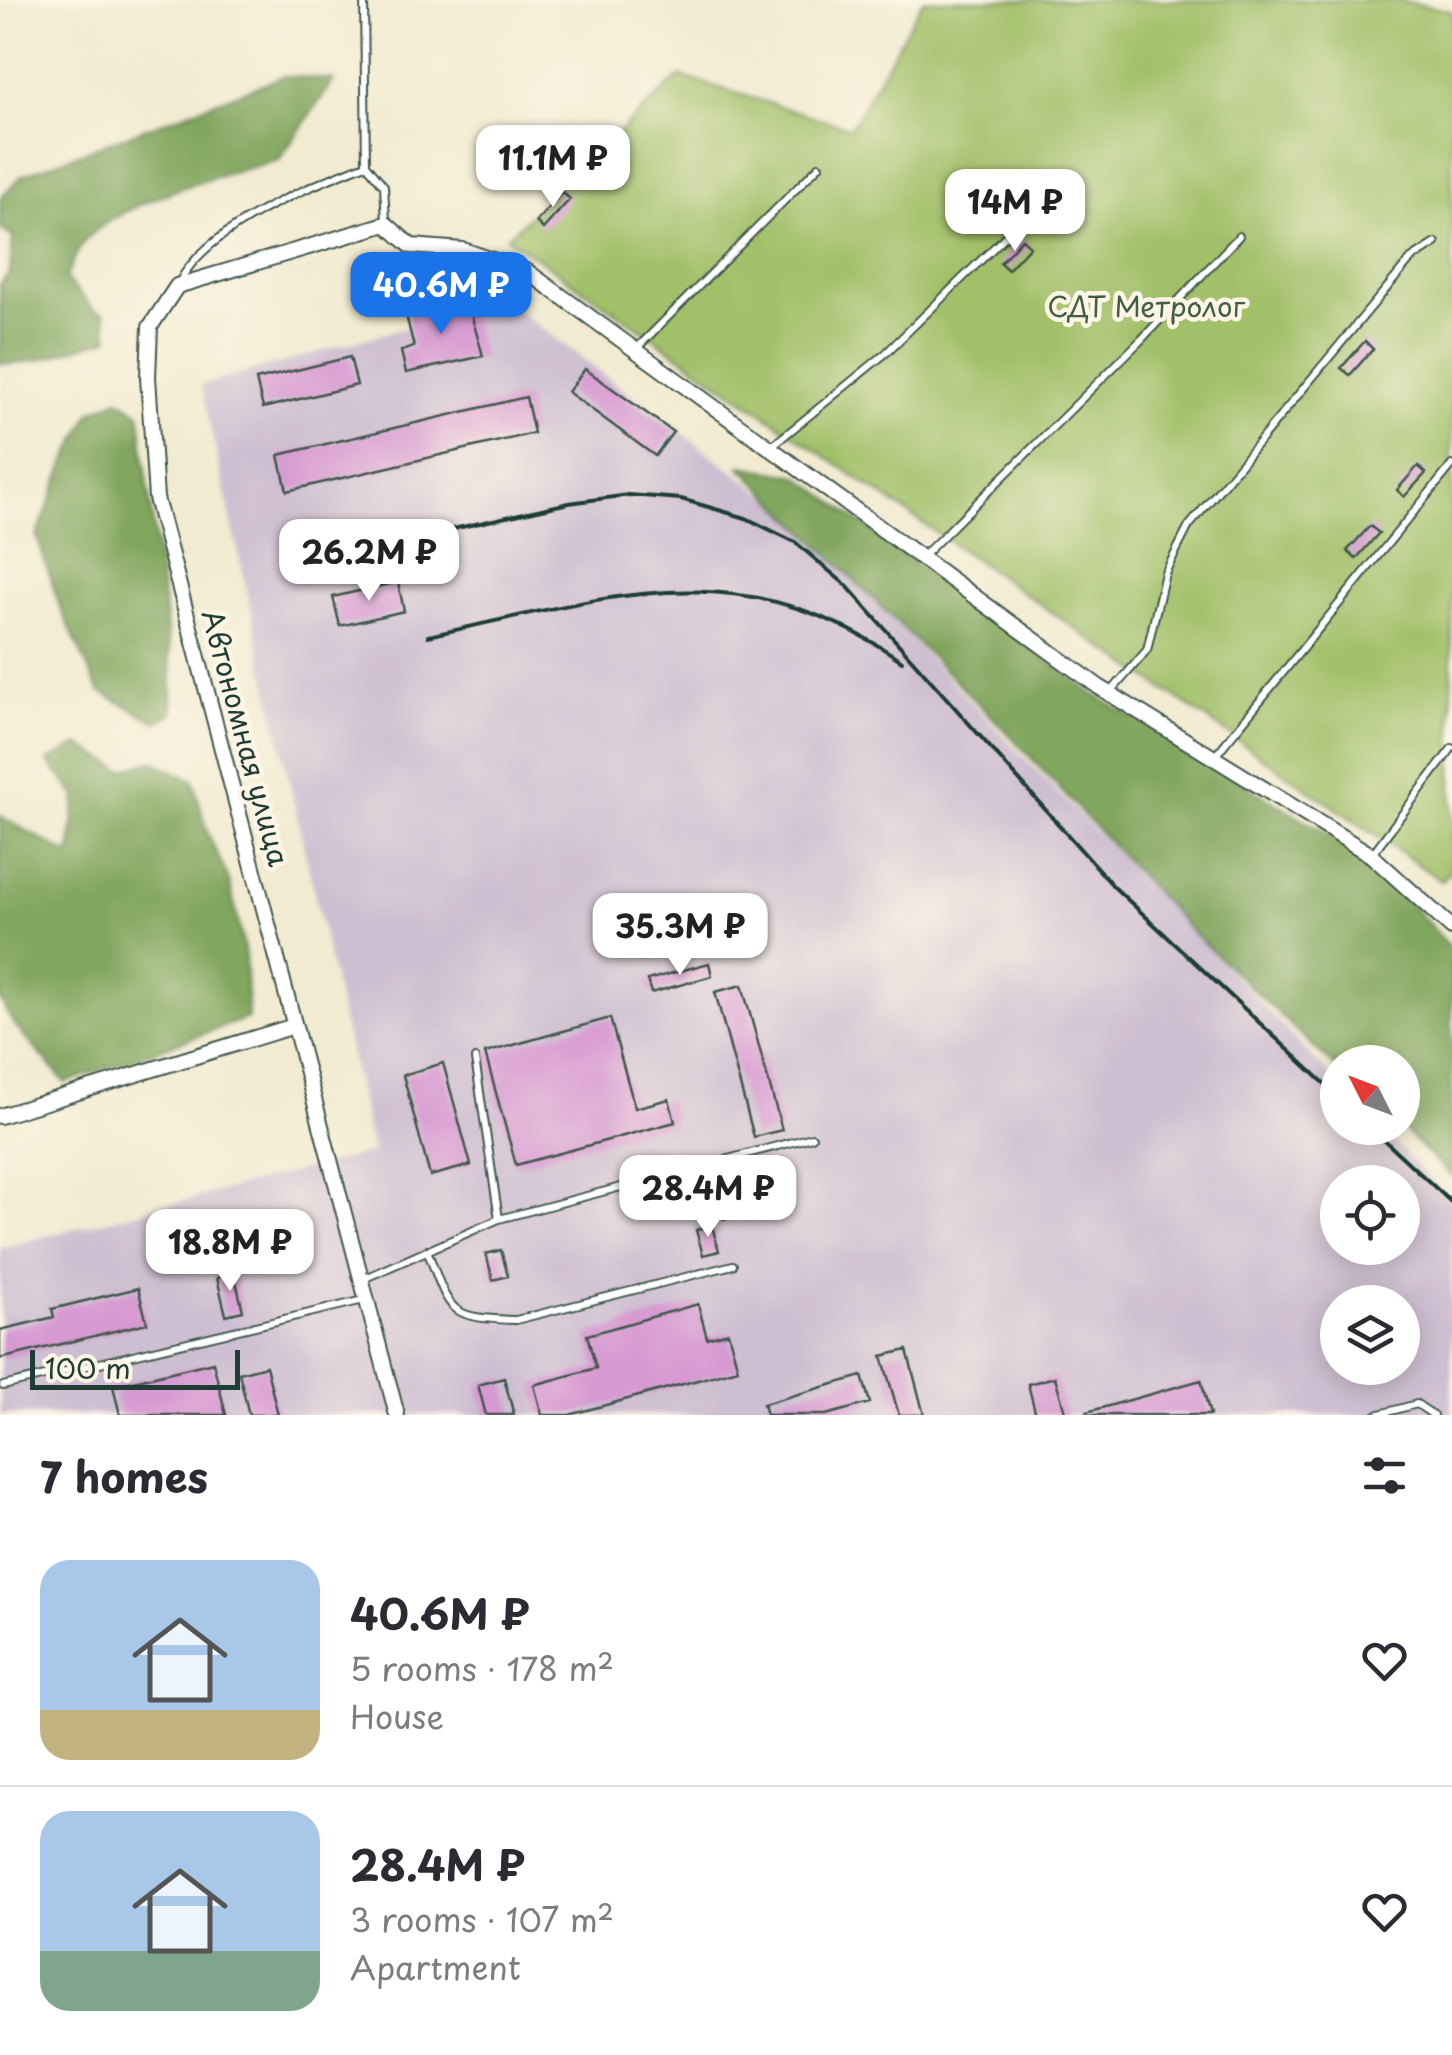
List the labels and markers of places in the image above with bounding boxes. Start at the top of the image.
pin: 11.1M ₽ [461,125,645,210]
pin: 14M ₽ [945,169,1085,254]
pin: 40.6M ₽ [349,252,533,337]
pin: 26.2M ₽ [277,519,461,604]
pin: 35.3M ₽ [588,893,772,978]
pin: 28.4M ₽ [616,1155,800,1240]
pin: 18.8M ₽ [138,1209,322,1294]

